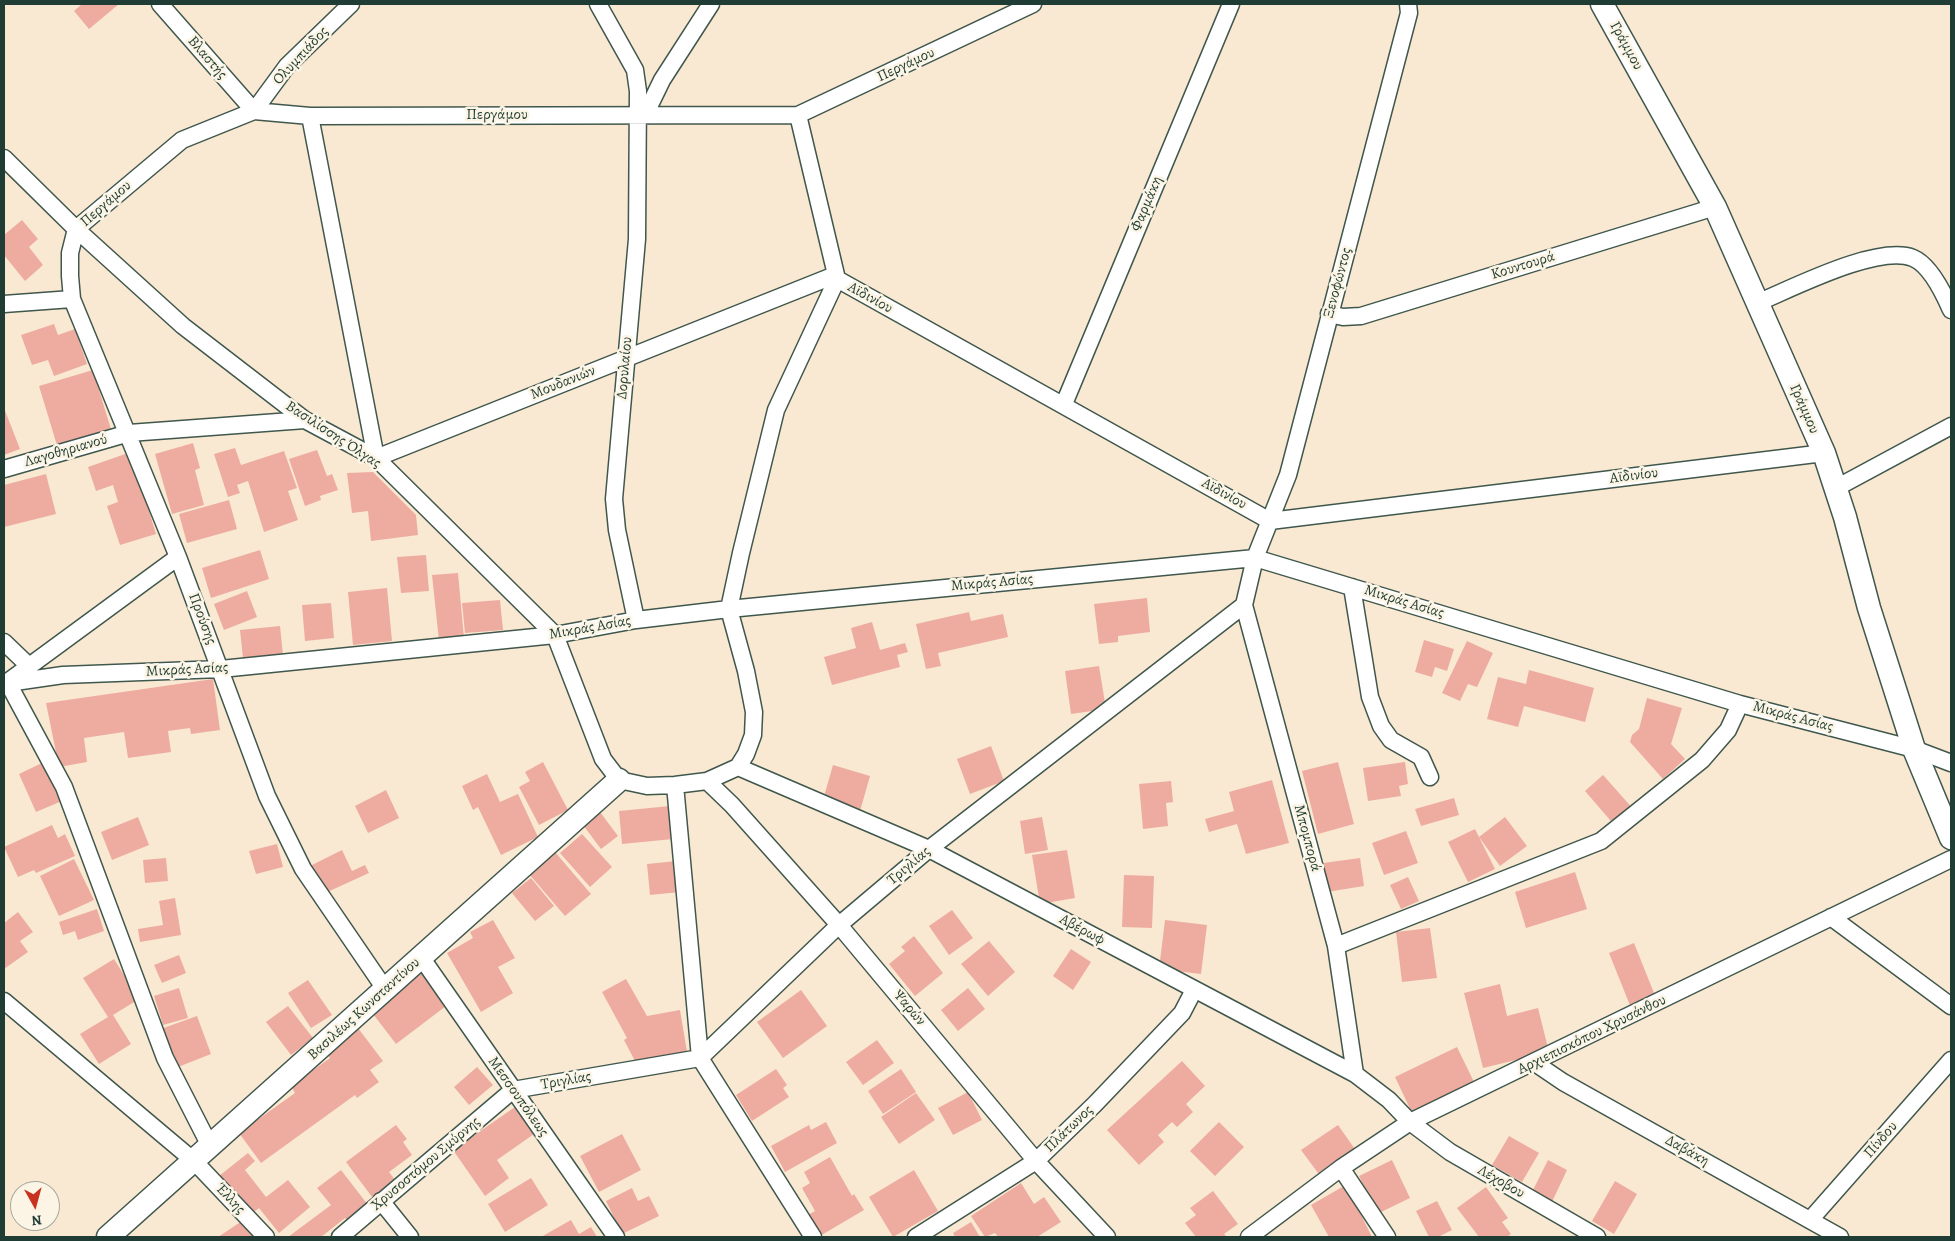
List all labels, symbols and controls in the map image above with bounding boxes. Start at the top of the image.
street label: Γράμμου [1605,19,1647,73]
street label: Ολυμπιάδος [269,23,333,89]
street label: Βλαστής [183,33,231,83]
street label: Περγάμου [874,44,938,86]
street label: Περγάμου [466,106,528,124]
street label: Φαρμάκη [1127,174,1167,234]
street label: Περγάμου [77,177,135,231]
street label: Ξενοφώντος [1320,246,1356,320]
street label: Κουντουρά [1489,248,1557,284]
street label: Αϊδινίου [844,278,896,318]
street label: Δορυλαίου [613,336,637,400]
street label: Μουδανιών [528,362,598,404]
street label: Γράμμου [1785,381,1823,437]
street label: Βασιλίσσης Όλγας [282,397,384,473]
street label: Λαγοθηριανού [23,431,109,471]
street label: Αϊδινίου [1609,464,1659,488]
street label: Αϊδινίου [1198,474,1250,514]
street label: Μικράς Ασίας [950,570,1034,596]
street label: Μικράς Ασίας [1362,581,1446,623]
street label: Προύσης [184,591,220,647]
street label: Μικράς Ασίας [548,612,632,644]
street label: Μικράς Ασίας [145,659,229,681]
street label: Μικράς Ασίας [1751,698,1835,736]
street label: Μπομπορά [1289,803,1325,873]
street label: Τριγλίας [884,843,934,889]
street label: Αβέρωφ [1056,911,1108,949]
street label: Βασιλέως Κωνσταντίνου [304,954,424,1064]
street label: Ψαρών [889,986,929,1030]
street label: Αρχιεπισκόπου Χρυσάνθου [1515,991,1669,1079]
street label: Μεσσουπόλεως [484,1053,552,1141]
street label: Τριγλίας [539,1068,593,1094]
street label: Πλάτωνος [1041,1102,1097,1156]
street label: Χρυσοστόμου Σμύρνης [368,1113,484,1215]
street label: Πίνδου [1860,1118,1902,1162]
street label: Δαβάκη [1662,1132,1712,1170]
street label: Λέχοβου [1474,1161,1528,1203]
street label: Έλλης [211,1180,249,1218]
north arrow [10,1181,60,1231]
text: N [31,1210,43,1230]

